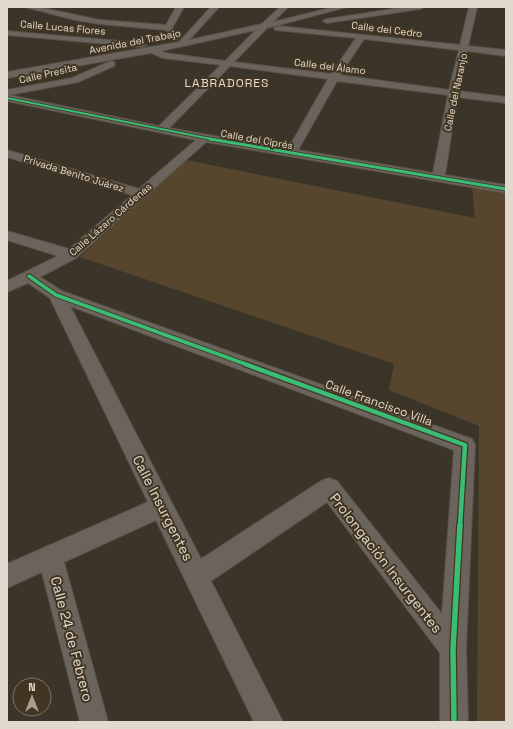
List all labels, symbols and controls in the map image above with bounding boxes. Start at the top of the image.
street label: Calle Lucas Flores [20,17,106,38]
street label: Calle del Cedro [351,19,423,40]
street label: Avenida del Trabajo [88,26,182,57]
street label: Calle del Naranjo [441,52,470,132]
street label: Calle del Álamo [293,56,367,77]
street label: Calle Presita [18,60,79,86]
district label: LABRADORES [185,75,269,91]
street label: Calle del Ciprés [220,127,294,152]
street label: Privada Benito Juárez [22,152,126,195]
street label: Calle Lázaro Cárdenas [66,180,154,259]
street label: Calle Francisco Villa [323,376,435,430]
street label: Calle Insurgentes [129,452,197,564]
street label: Prolongación Insurgentes [326,489,446,637]
street label: Calle 24 de Febrero [47,574,97,704]
north arrow [12,677,52,717]
text: N [28,680,36,694]

